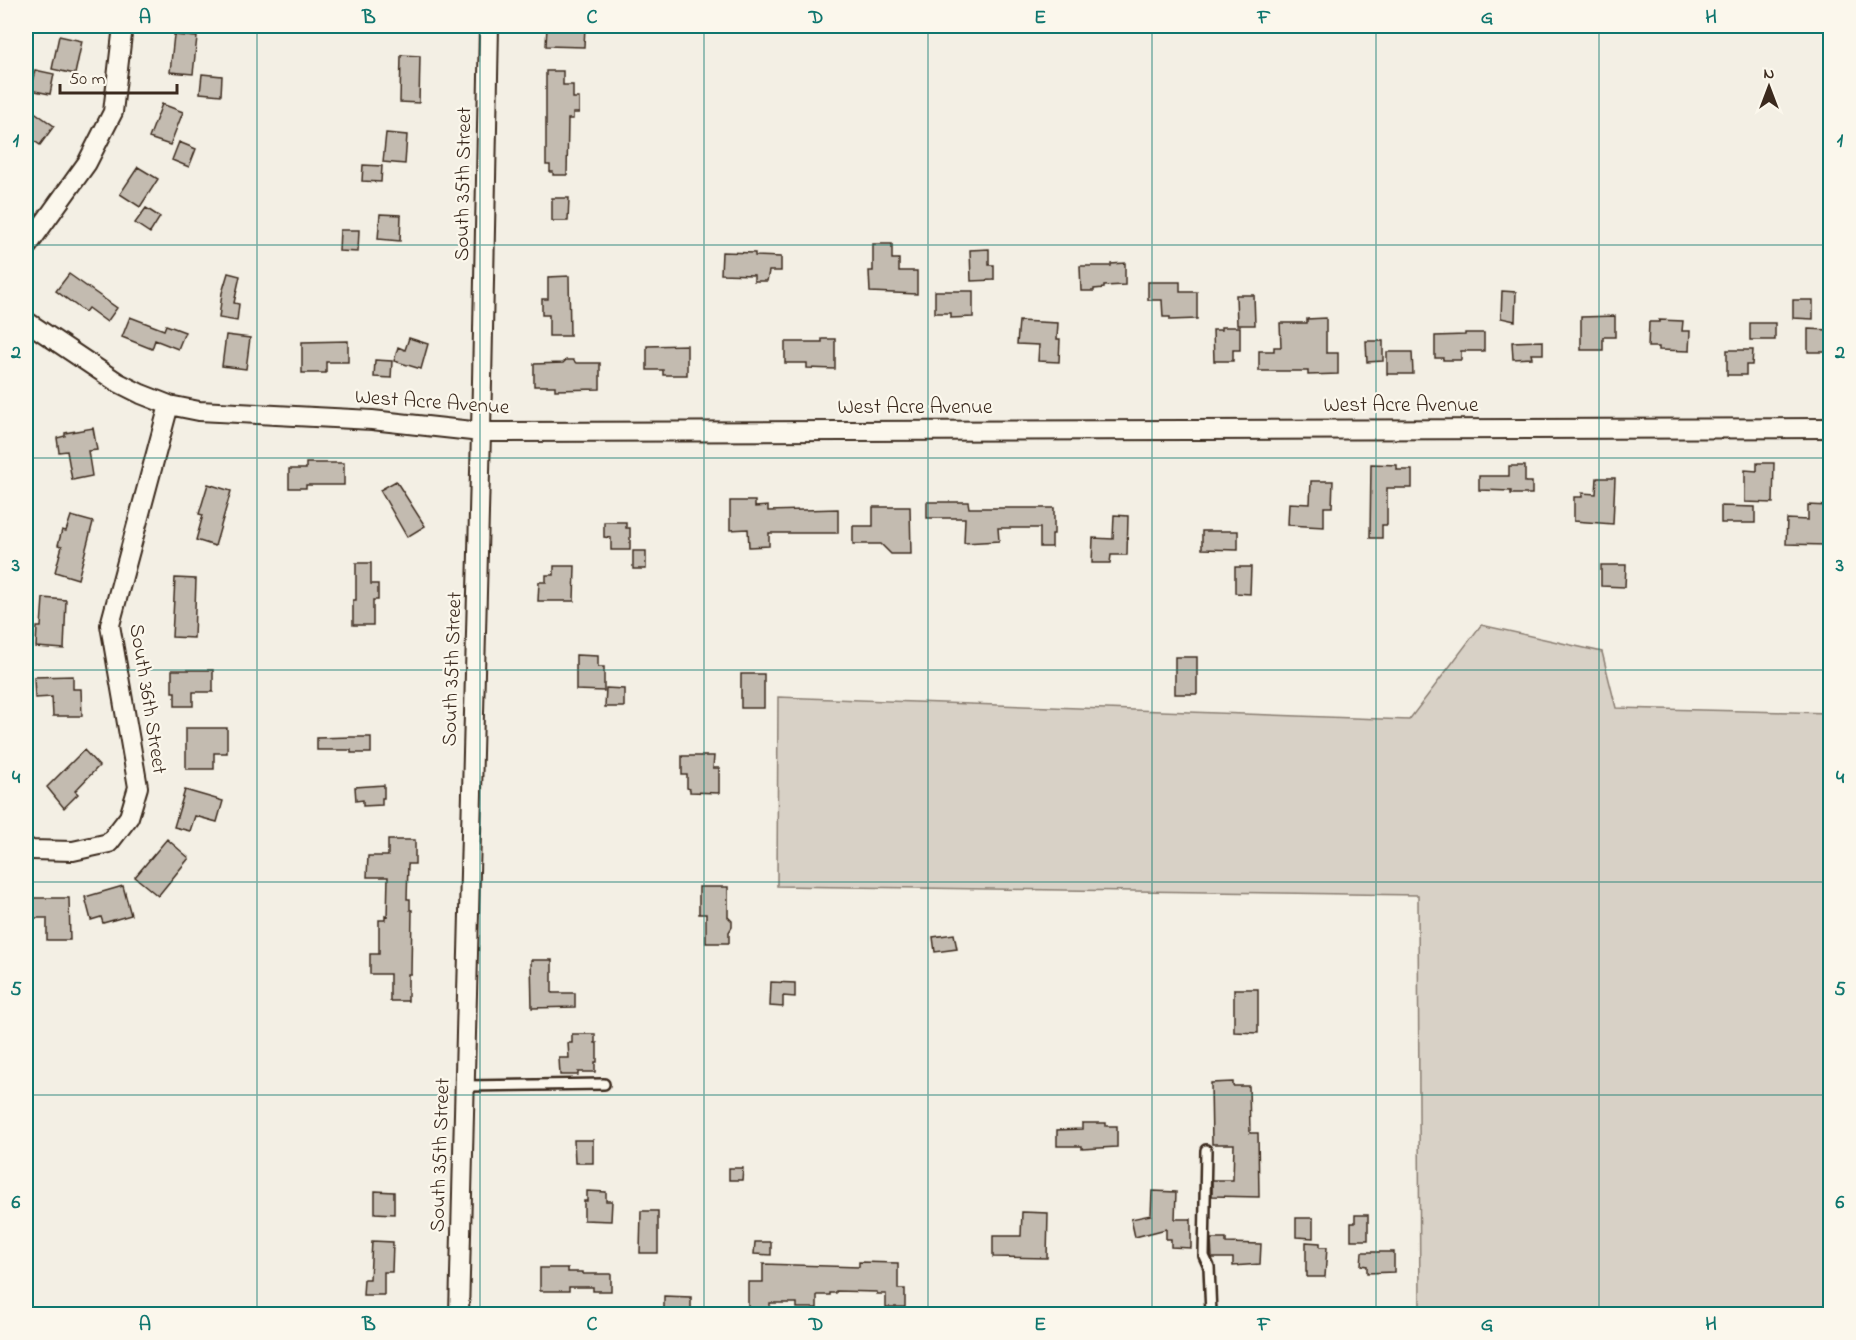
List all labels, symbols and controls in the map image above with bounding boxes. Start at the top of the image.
text: A [139,4,151,33]
text: B [361,4,376,33]
text: C [587,4,598,33]
text: D [808,4,823,33]
text: E [1034,4,1046,33]
text: F [1257,4,1271,33]
text: G [1481,4,1494,33]
text: H [1705,4,1717,33]
scale bar [60,57,177,95]
north arrow [1739,57,1799,117]
text: N [1764,62,1775,86]
text: 50 m [69,67,106,93]
street label: South 35th Street [448,106,480,262]
text: 1 [13,127,20,156]
text: 1 [1837,127,1844,156]
text: 2 [10,339,21,368]
text: 2 [1834,339,1845,368]
street label: West Acre Avenue [354,383,511,423]
street label: West Acre Avenue [1324,391,1479,421]
street label: West Acre Avenue [838,393,993,423]
text: 3 [11,552,20,581]
text: 3 [1835,552,1844,581]
street label: South 35th Street [435,591,471,747]
street label: South 36th Street [120,622,174,776]
text: 4 [12,764,21,793]
text: 4 [1836,764,1845,793]
text: 5 [10,976,22,1005]
text: 5 [1834,976,1846,1005]
street label: South 35th Street [423,1077,459,1233]
text: 6 [12,1189,21,1218]
text: 6 [1836,1189,1845,1218]
text: A [139,1311,151,1340]
text: B [361,1311,376,1340]
text: C [587,1311,598,1340]
text: D [808,1311,823,1340]
text: E [1034,1311,1046,1340]
text: F [1257,1311,1271,1340]
text: G [1481,1311,1494,1340]
text: H [1705,1311,1717,1340]

